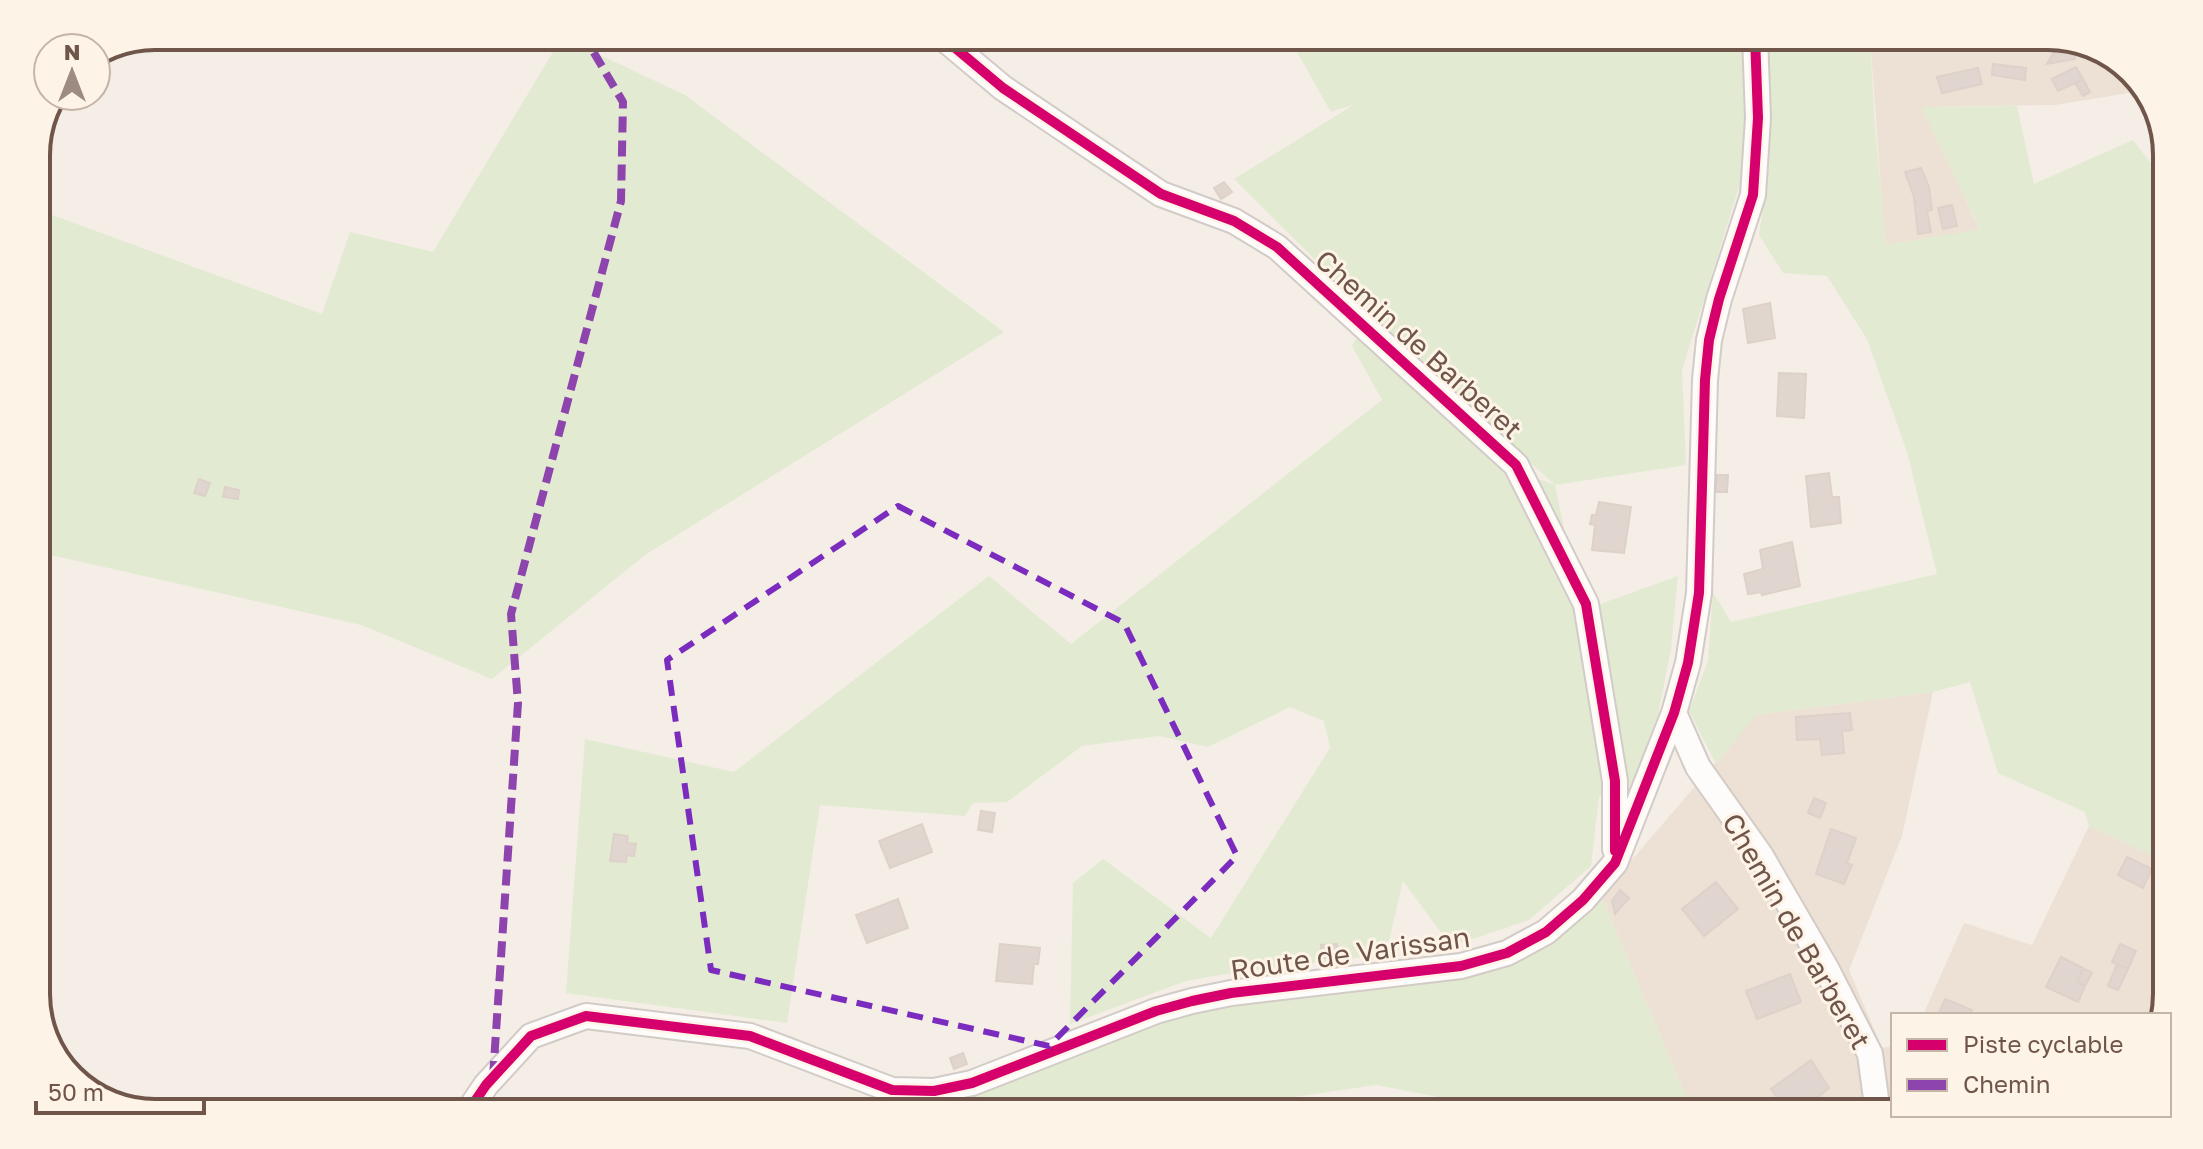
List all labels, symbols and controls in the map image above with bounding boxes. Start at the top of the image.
north arrow [32,32,112,112]
text: N [64,38,80,65]
street label: Chemin de Barberet [1309,243,1529,445]
street label: Chemin de Barberet [1716,807,1878,1055]
street label: Route de Varissan [1228,920,1472,986]
legend [1891,1013,2171,1117]
text: Piste cyclable [1963,1029,2123,1058]
scale bar [36,1065,204,1115]
text: Chemin [1963,1069,2050,1098]
text: 50 m [48,1077,104,1106]

